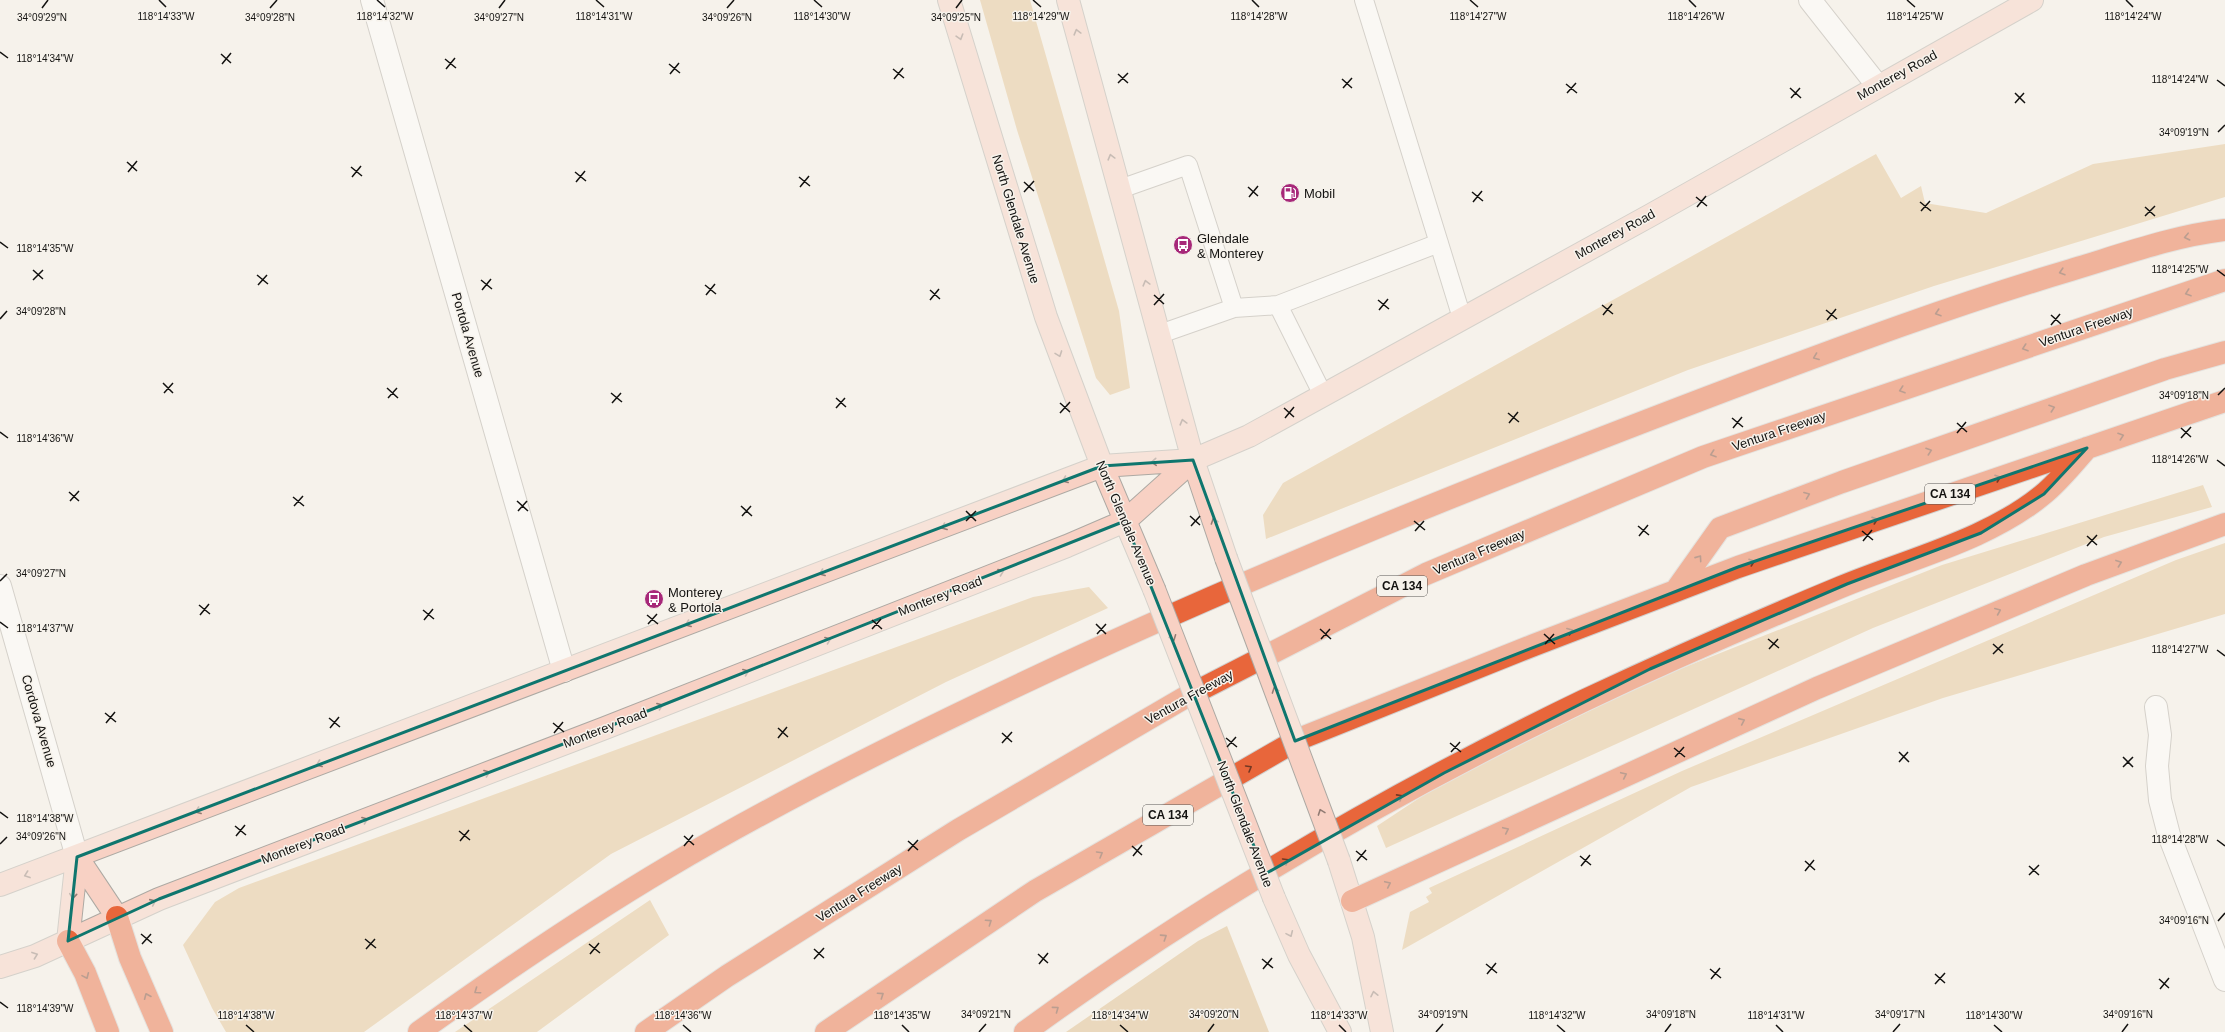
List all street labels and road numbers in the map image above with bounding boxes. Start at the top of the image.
street label: Monterey Road [1854,47,1940,103]
street label: North Glendale Avenue [989,153,1043,285]
street label: Monterey Road [1572,206,1658,262]
street label: Portola Avenue [449,291,487,379]
street label: Ventura Freeway [2037,304,2135,350]
street label: Ventura Freeway [1730,408,1828,454]
street label: North Glendale Avenue [1093,458,1159,588]
road number: CA 134 [1925,484,1975,504]
street label: Ventura Freeway [1431,526,1528,578]
street label: Monterey Road [896,573,984,619]
road number: CA 134 [1377,576,1427,596]
street label: Ventura Freeway [1142,666,1236,727]
street label: Cordova Avenue [19,673,59,769]
street label: Monterey Road [561,705,649,751]
street label: North Glendale Avenue [1214,759,1276,889]
road number: CA 134 [1143,805,1193,825]
street label: Monterey Road [259,821,347,867]
street label: Ventura Freeway [813,860,905,925]

